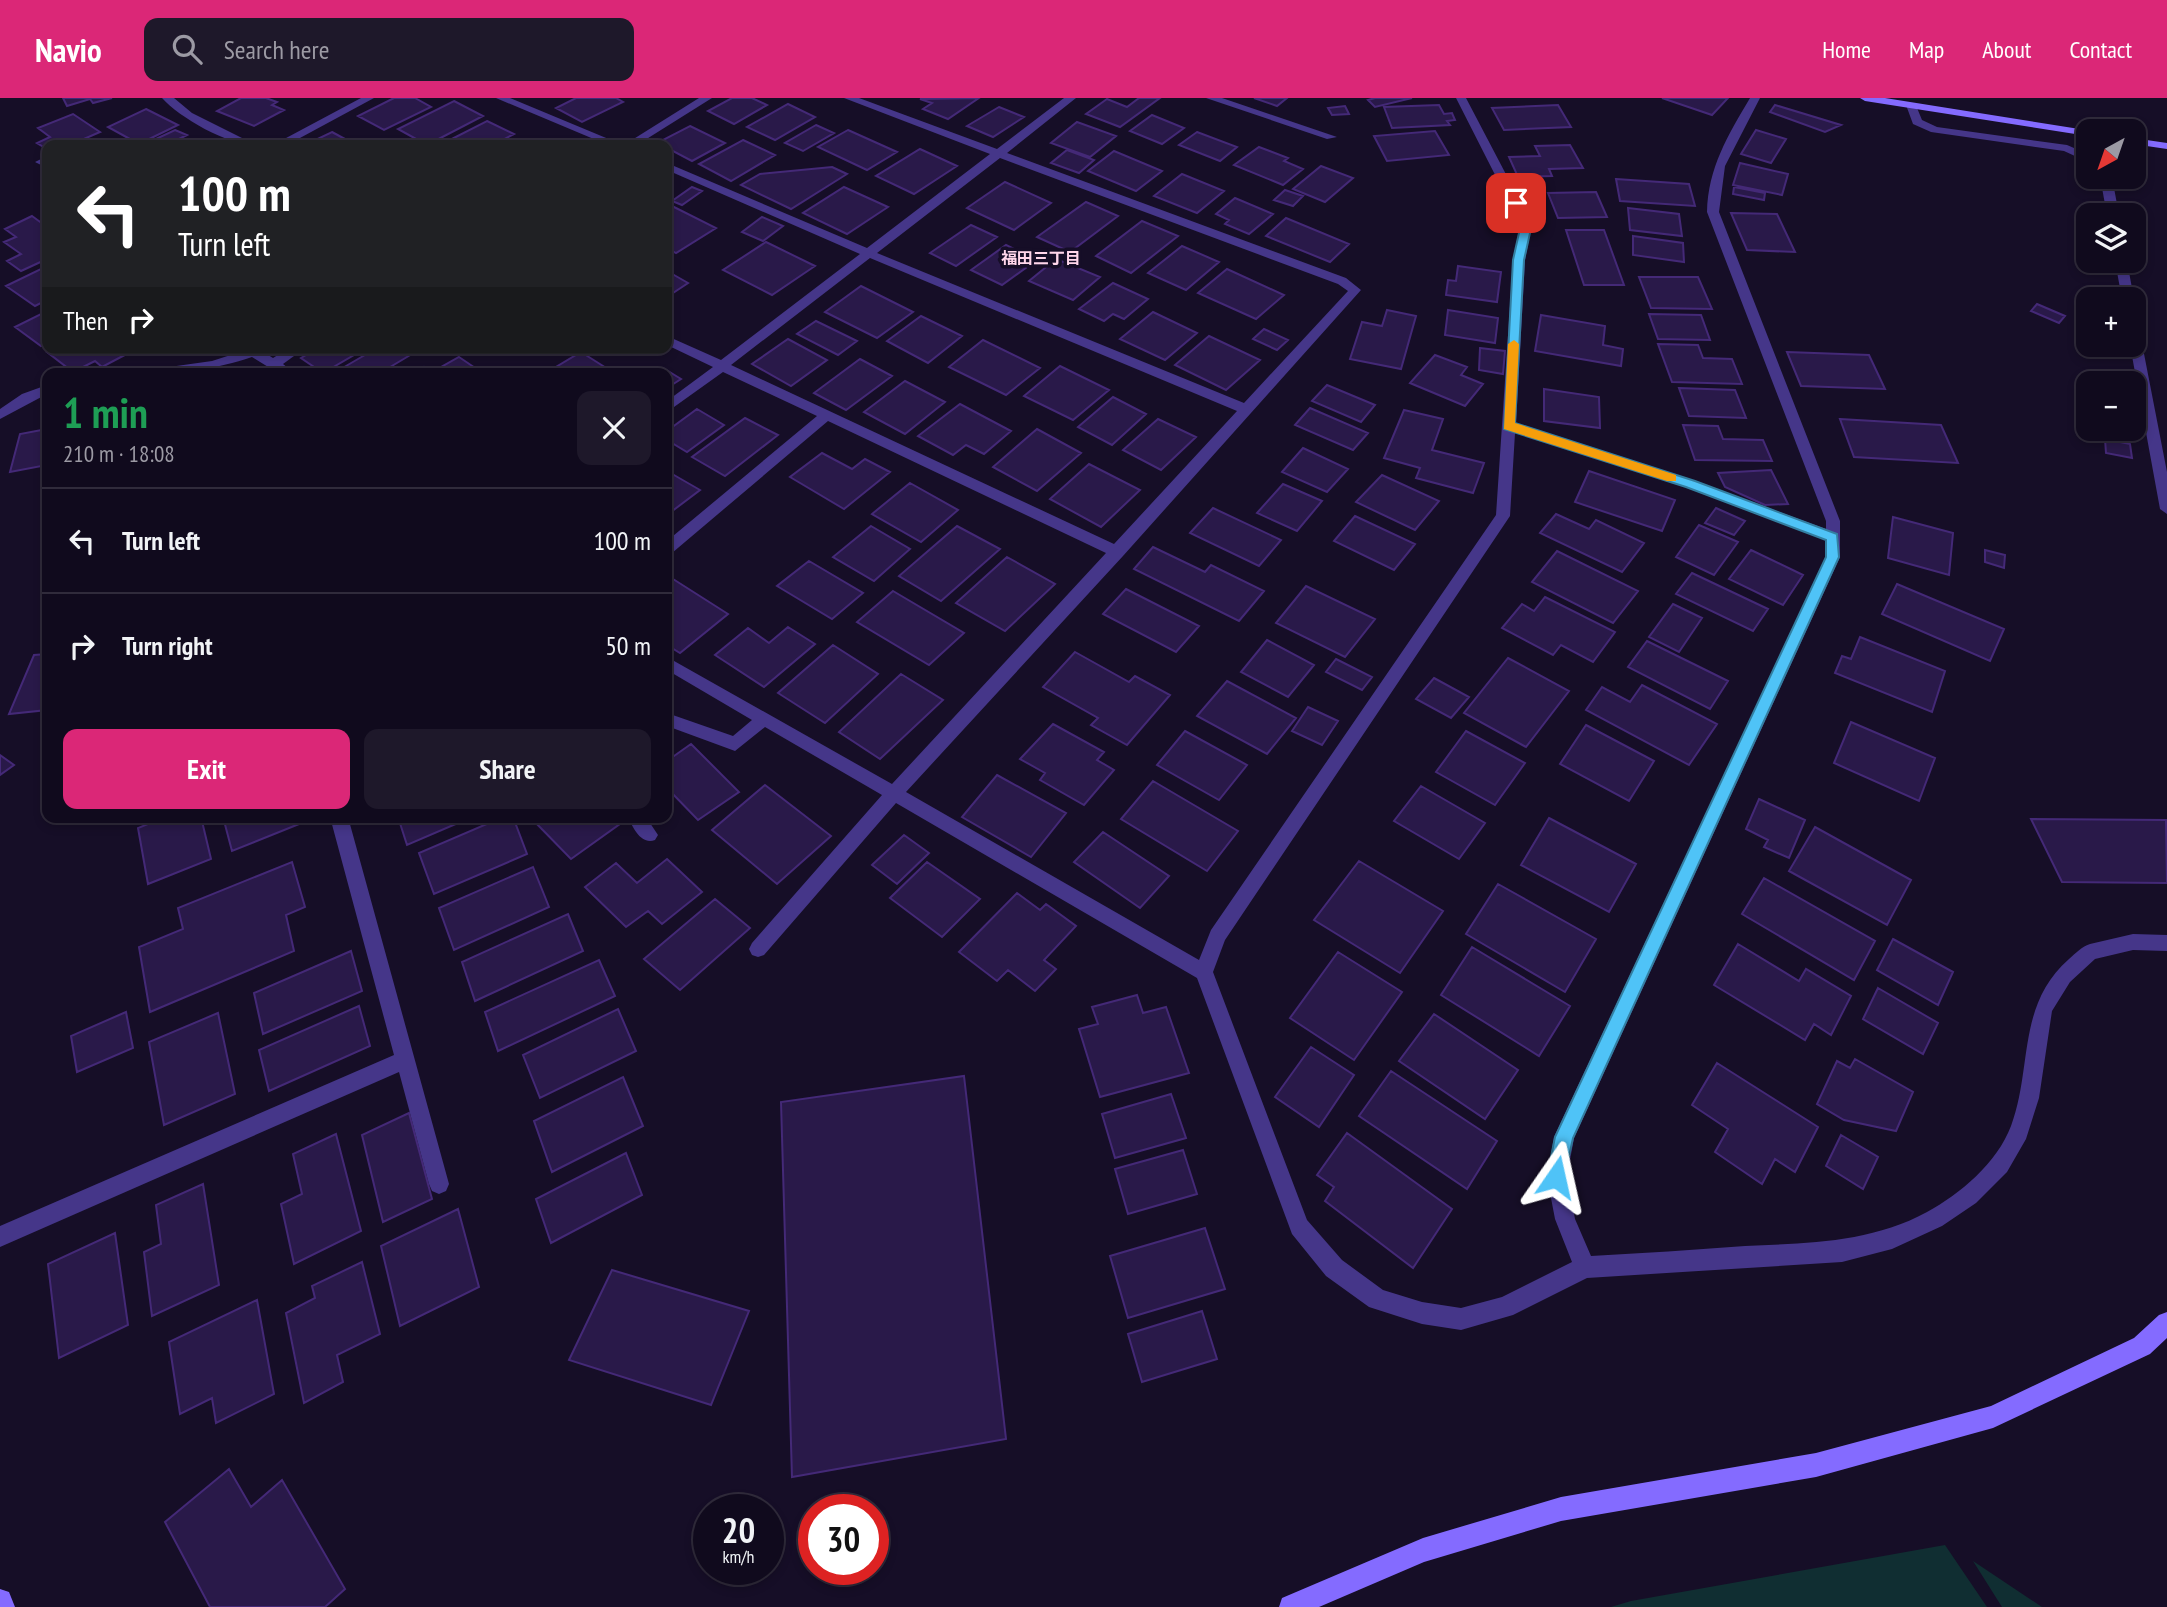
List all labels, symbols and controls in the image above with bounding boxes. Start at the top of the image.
search box [144,18,634,81]
text: Navio [35,28,102,71]
icon: search [168,30,206,68]
text: Search here [224,33,329,66]
text: Home [1822,34,1871,65]
text: Map [1909,34,1944,65]
text: About [1982,34,2031,65]
text: Contact [2069,34,2132,65]
north arrow [2076,119,2146,189]
map controls [2076,119,2146,441]
text: 100 m [178,161,291,225]
icon: left [63,168,154,259]
pin [1486,173,1546,233]
icon: arrive [1497,184,1535,222]
button: layers [2076,203,2146,273]
text: Turn left [178,223,270,265]
district label: 福田三丁目 [1001,248,1081,268]
button: + [2076,287,2146,357]
icon: right [122,301,160,339]
text: Then [63,304,108,337]
button: − [2076,371,2146,441]
text: 1 min [63,385,148,440]
button: close [577,391,651,465]
text: 210 m · 18:08 [63,439,175,468]
icon: left [63,522,101,560]
text: Turn left [122,524,200,557]
text: 100 m [593,524,651,557]
icon: right [63,627,101,665]
text: Turn right [122,629,213,662]
text: 50 m [605,629,651,662]
button: Exit [63,729,350,809]
button: Share [364,729,651,809]
position arrow [1519,1140,1593,1214]
speed limit sign: 30 [798,1494,889,1585]
text: 20 [722,1507,755,1553]
text: km/h [723,1545,754,1568]

